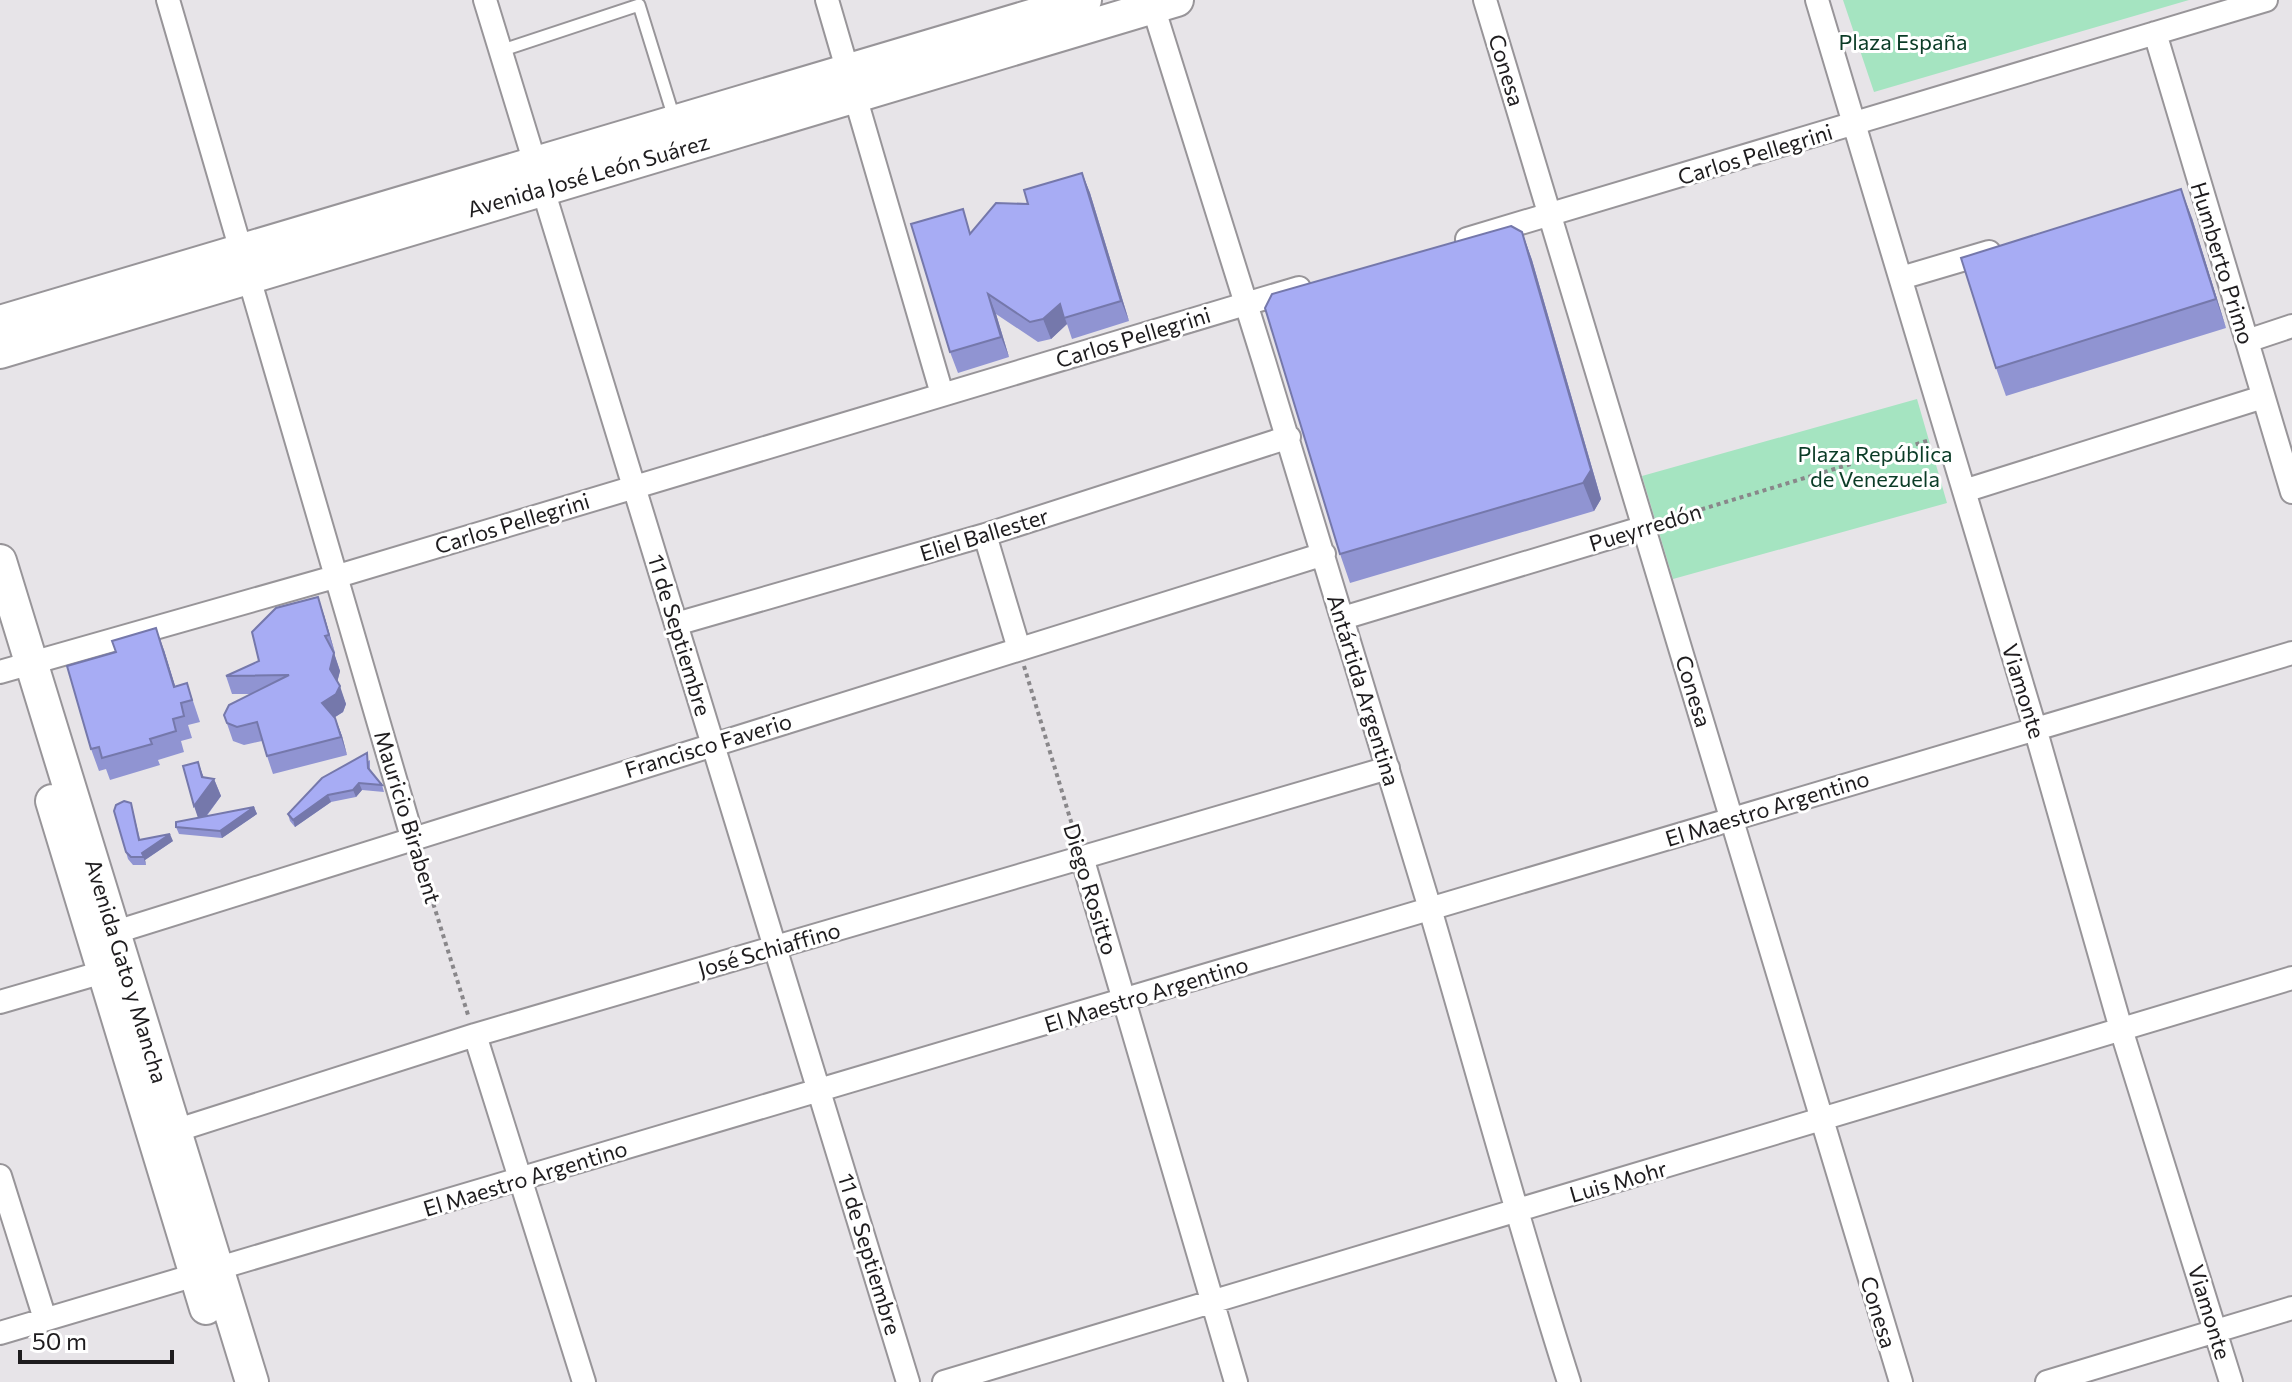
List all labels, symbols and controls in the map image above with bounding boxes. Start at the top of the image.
park label: Plaza España [1838,28,1968,55]
street label: Conesa [1483,31,1531,109]
street label: Carlos Pellegrini [1674,118,1836,190]
street label: Avenida José León Suárez [464,127,712,222]
street label: Humberto Primo [2186,179,2260,347]
street label: Carlos Pellegrini [1052,301,1214,373]
park label: Plaza República de Venezuela [1797,440,1953,492]
street label: Carlos Pellegrini [431,487,593,559]
street label: Pueyrredón [1586,497,1704,557]
street label: Eliel Ballester [916,502,1052,566]
street label: 11 de Septiembre [643,551,717,719]
street label: Antártida Argentina [1322,591,1406,789]
street label: Viamonte [1997,640,2051,742]
street label: Conesa [1670,652,1718,730]
street label: Francisco Faverio [621,707,795,783]
street label: Mauricio Birabent [369,727,447,907]
street label: El Maestro Argentino [1662,764,1872,852]
street label: Diego Rositto [1058,820,1124,958]
street label: Avenida Gato y Mancha [80,856,174,1086]
street label: José Schiaffino [695,916,843,982]
street label: El Maestro Argentino [1041,950,1251,1038]
street label: El Maestro Argentino [420,1134,630,1222]
street label: Luis Mohr [1566,1154,1670,1208]
street label: 11 de Septiembre [833,1170,907,1338]
street label: Viamonte [2183,1261,2237,1363]
street label: Conesa [1855,1273,1903,1351]
scale bar [20,1314,172,1364]
text: 50 m [32,1326,87,1355]

